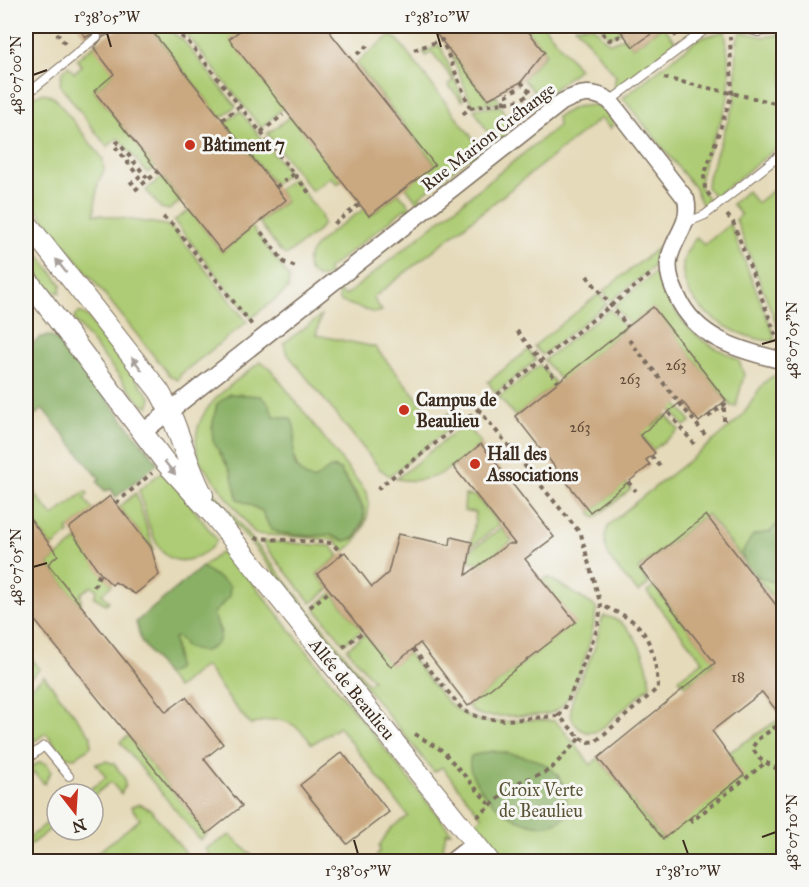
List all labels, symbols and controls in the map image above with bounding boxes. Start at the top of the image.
text: 1°38'05"W [74,8,141,26]
text: 1°38'10"W [405,8,470,26]
text: 48°07'00"N [7,35,25,115]
street label: Rue Marion Créhange [417,78,560,197]
place label: Bâtiment 7 [202,134,285,156]
marker: Bâtiment 7 [183,138,197,152]
one-way arrow [54,258,67,274]
text: 48°07'05"N [783,301,801,379]
one-way arrow [132,356,144,371]
house number: 263 [665,356,687,374]
house number: 263 [619,370,641,388]
place label: Campus de Beaulieu [416,389,497,432]
marker: Campus de Beaulieu [397,403,411,417]
house number: 263 [569,418,591,436]
place label: Hall des Associations [486,443,579,486]
marker: Hall des Associations [468,457,482,471]
one-way arrow [163,460,176,476]
text: 48°07'05"N [7,528,25,606]
street label: Allée de Beaulieu [304,633,400,745]
house number: 18 [731,668,745,686]
park label: Croix Verte de Beaulieu [499,779,583,822]
north arrow [45,782,105,842]
text: 48°07'10"N [783,793,801,870]
text: N [70,815,89,837]
text: 1°38'05"W [325,862,392,880]
text: 1°38'10"W [656,862,721,880]

